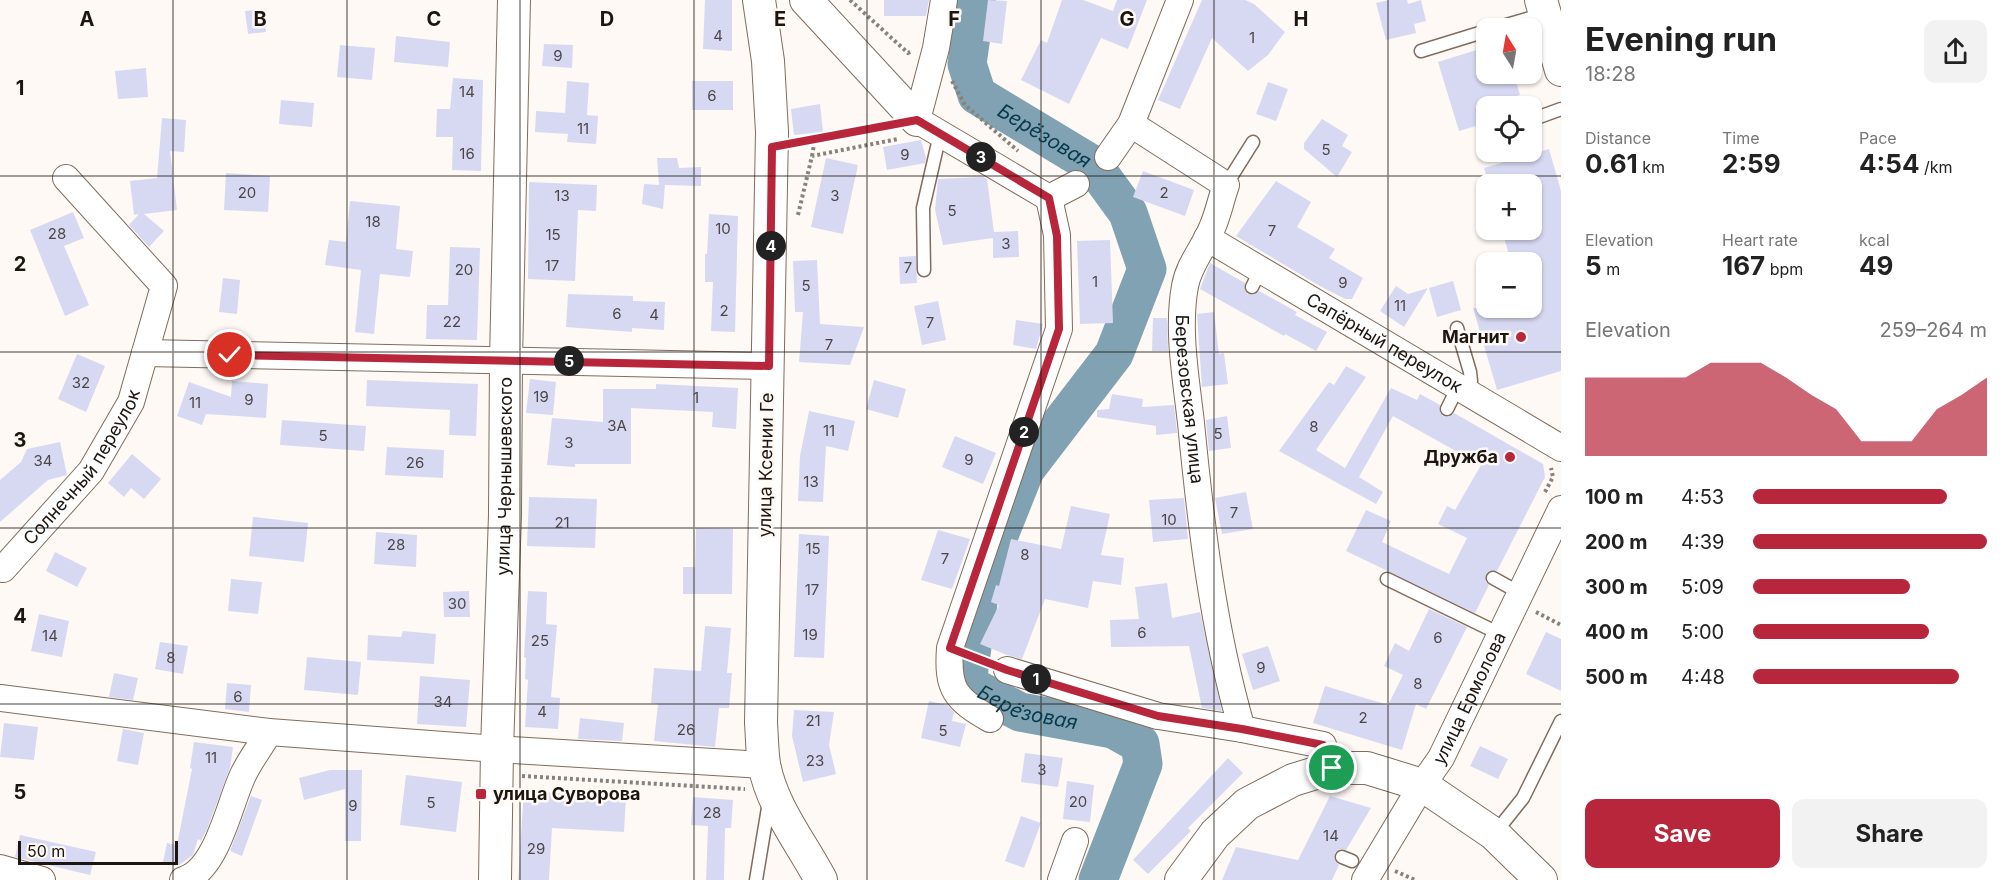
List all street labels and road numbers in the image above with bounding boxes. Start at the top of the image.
street label: Сапёрный переулок [1303,288,1466,397]
street label: Березовская улица [1172,314,1208,485]
street label: улица Чернышевского [492,377,516,576]
street label: Солнечный переулок [19,387,144,549]
street label: улица Ксении Ге [754,392,777,538]
street label: улица Ермолова [1429,629,1510,769]

